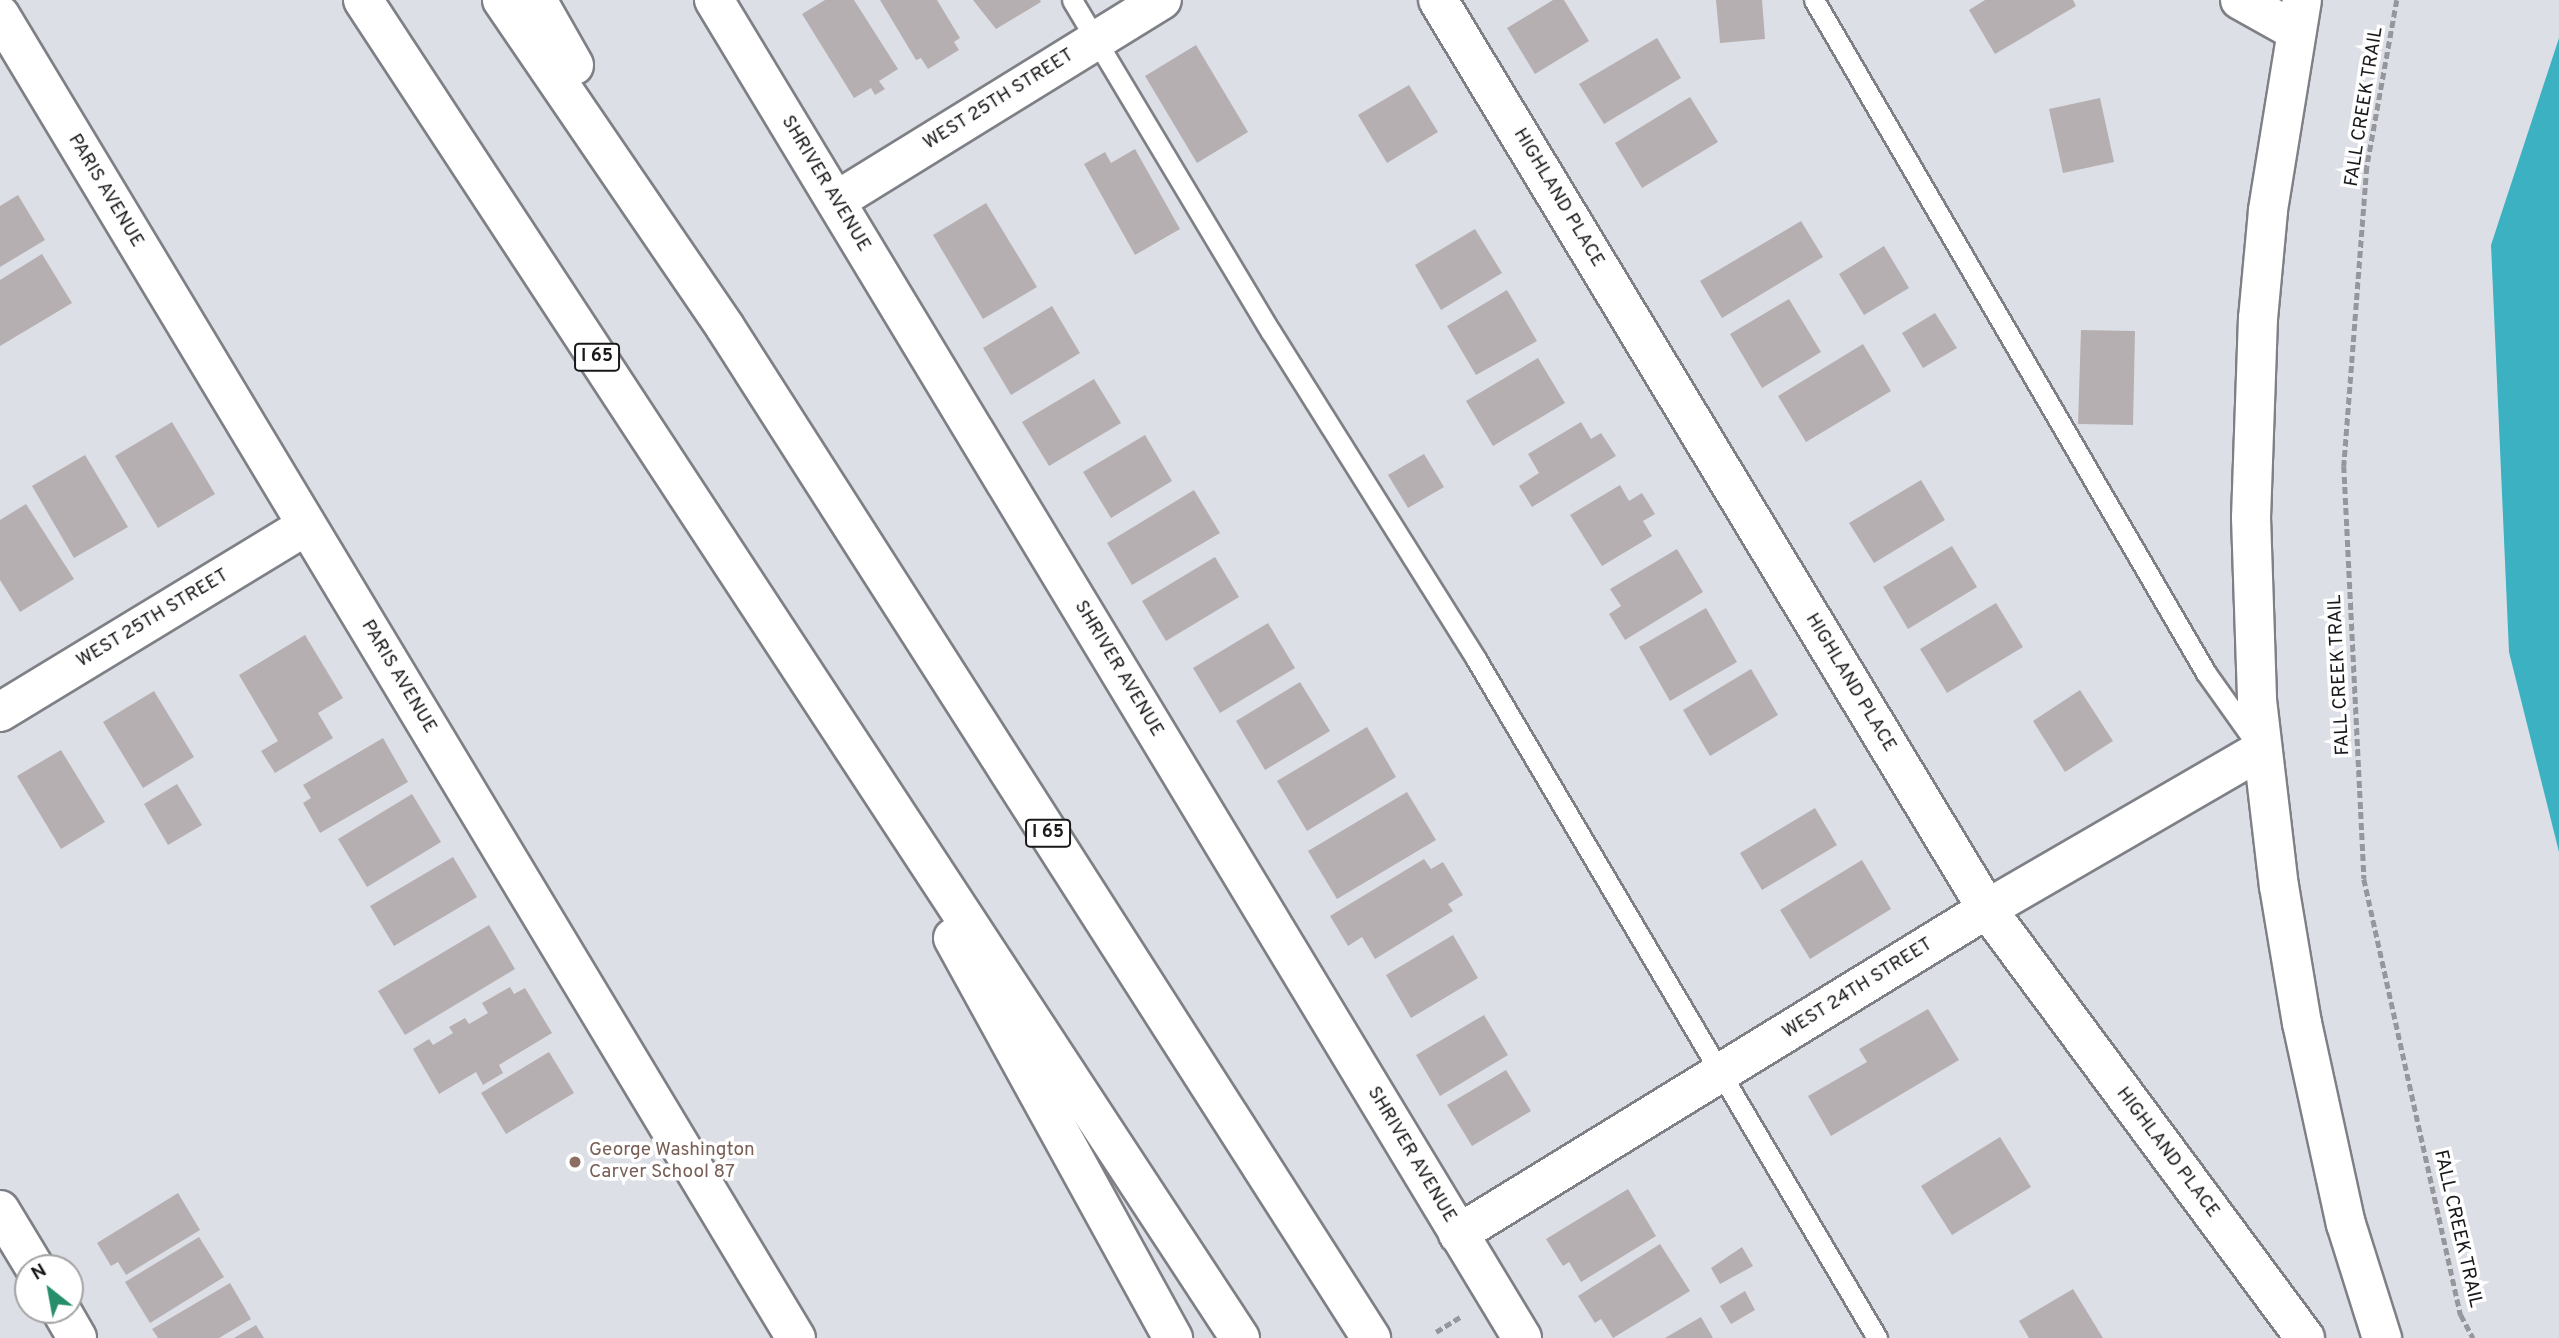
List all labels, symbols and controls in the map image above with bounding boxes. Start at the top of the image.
street label: FALL CREEK TRAIL [2341,25,2389,189]
street label: WEST 25TH STREET [919,44,1079,156]
street label: SHRIVER AVENUE [775,112,875,256]
street label: HIGHLAND PLACE [1508,125,1608,271]
street label: PARIS AVENUE [62,130,148,252]
road number: I 65 [572,342,622,372]
street label: WEST 25TH STREET [73,564,233,674]
street label: FALL CREEK TRAIL [2324,593,2356,757]
street label: SHRIVER AVENUE [1068,597,1168,741]
street label: HIGHLAND PLACE [1800,610,1900,756]
street label: PARIS AVENUE [355,616,441,738]
road number: I 65 [1024,818,1072,848]
street label: WEST 24TH STREET [1778,933,1938,1045]
street label: SHRIVER AVENUE [1361,1083,1461,1227]
street label: HIGHLAND PLACE [2110,1083,2224,1223]
place label: George Washington Carver School 87 [589,1140,755,1184]
street label: FALL CREEK TRAIL [2428,1147,2486,1311]
marker: George Washington Carver School 87 [567,1154,583,1170]
north arrow [14,1254,84,1324]
text: N [27,1259,51,1287]

